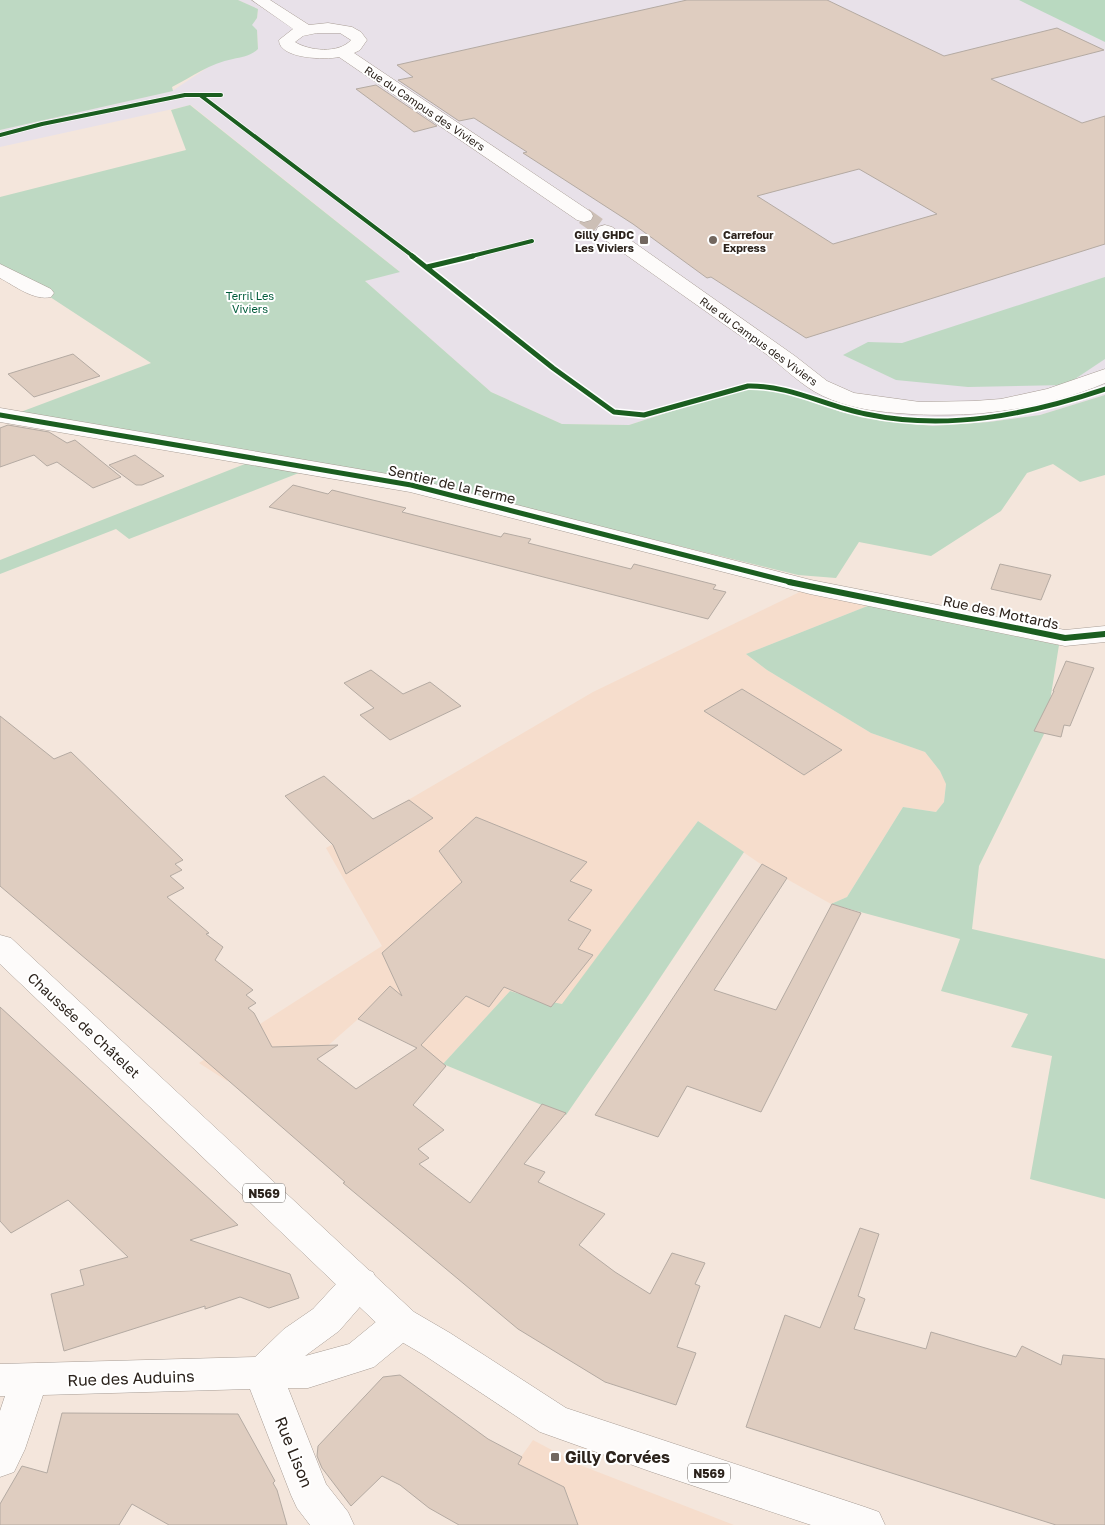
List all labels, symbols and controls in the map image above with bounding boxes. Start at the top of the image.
street label: Rue du Campus des Viviers [362,63,488,153]
place label: Gilly GHDC Les Viviers [574,228,634,254]
place label: Carrefour Express [723,228,774,254]
marker: Gilly GHDC Les Viviers [638,234,650,246]
marker: Carrefour Express [707,234,719,246]
park label: Terril Les Viviers [226,289,274,315]
street label: Rue du Campus des Viviers [698,294,821,388]
street label: Sentier de la Ferme [387,461,517,507]
street label: Rue des Mottards [942,591,1060,633]
street label: Chaussée de Châtelet [24,969,144,1081]
road number: N569 [243,1184,285,1202]
street label: Rue des Auduins [67,1366,195,1390]
street label: Rue Lison [271,1414,317,1490]
place label: Gilly Corvées [565,1447,670,1467]
marker: Gilly Corvées [549,1451,561,1463]
road number: N569 [688,1464,730,1482]

